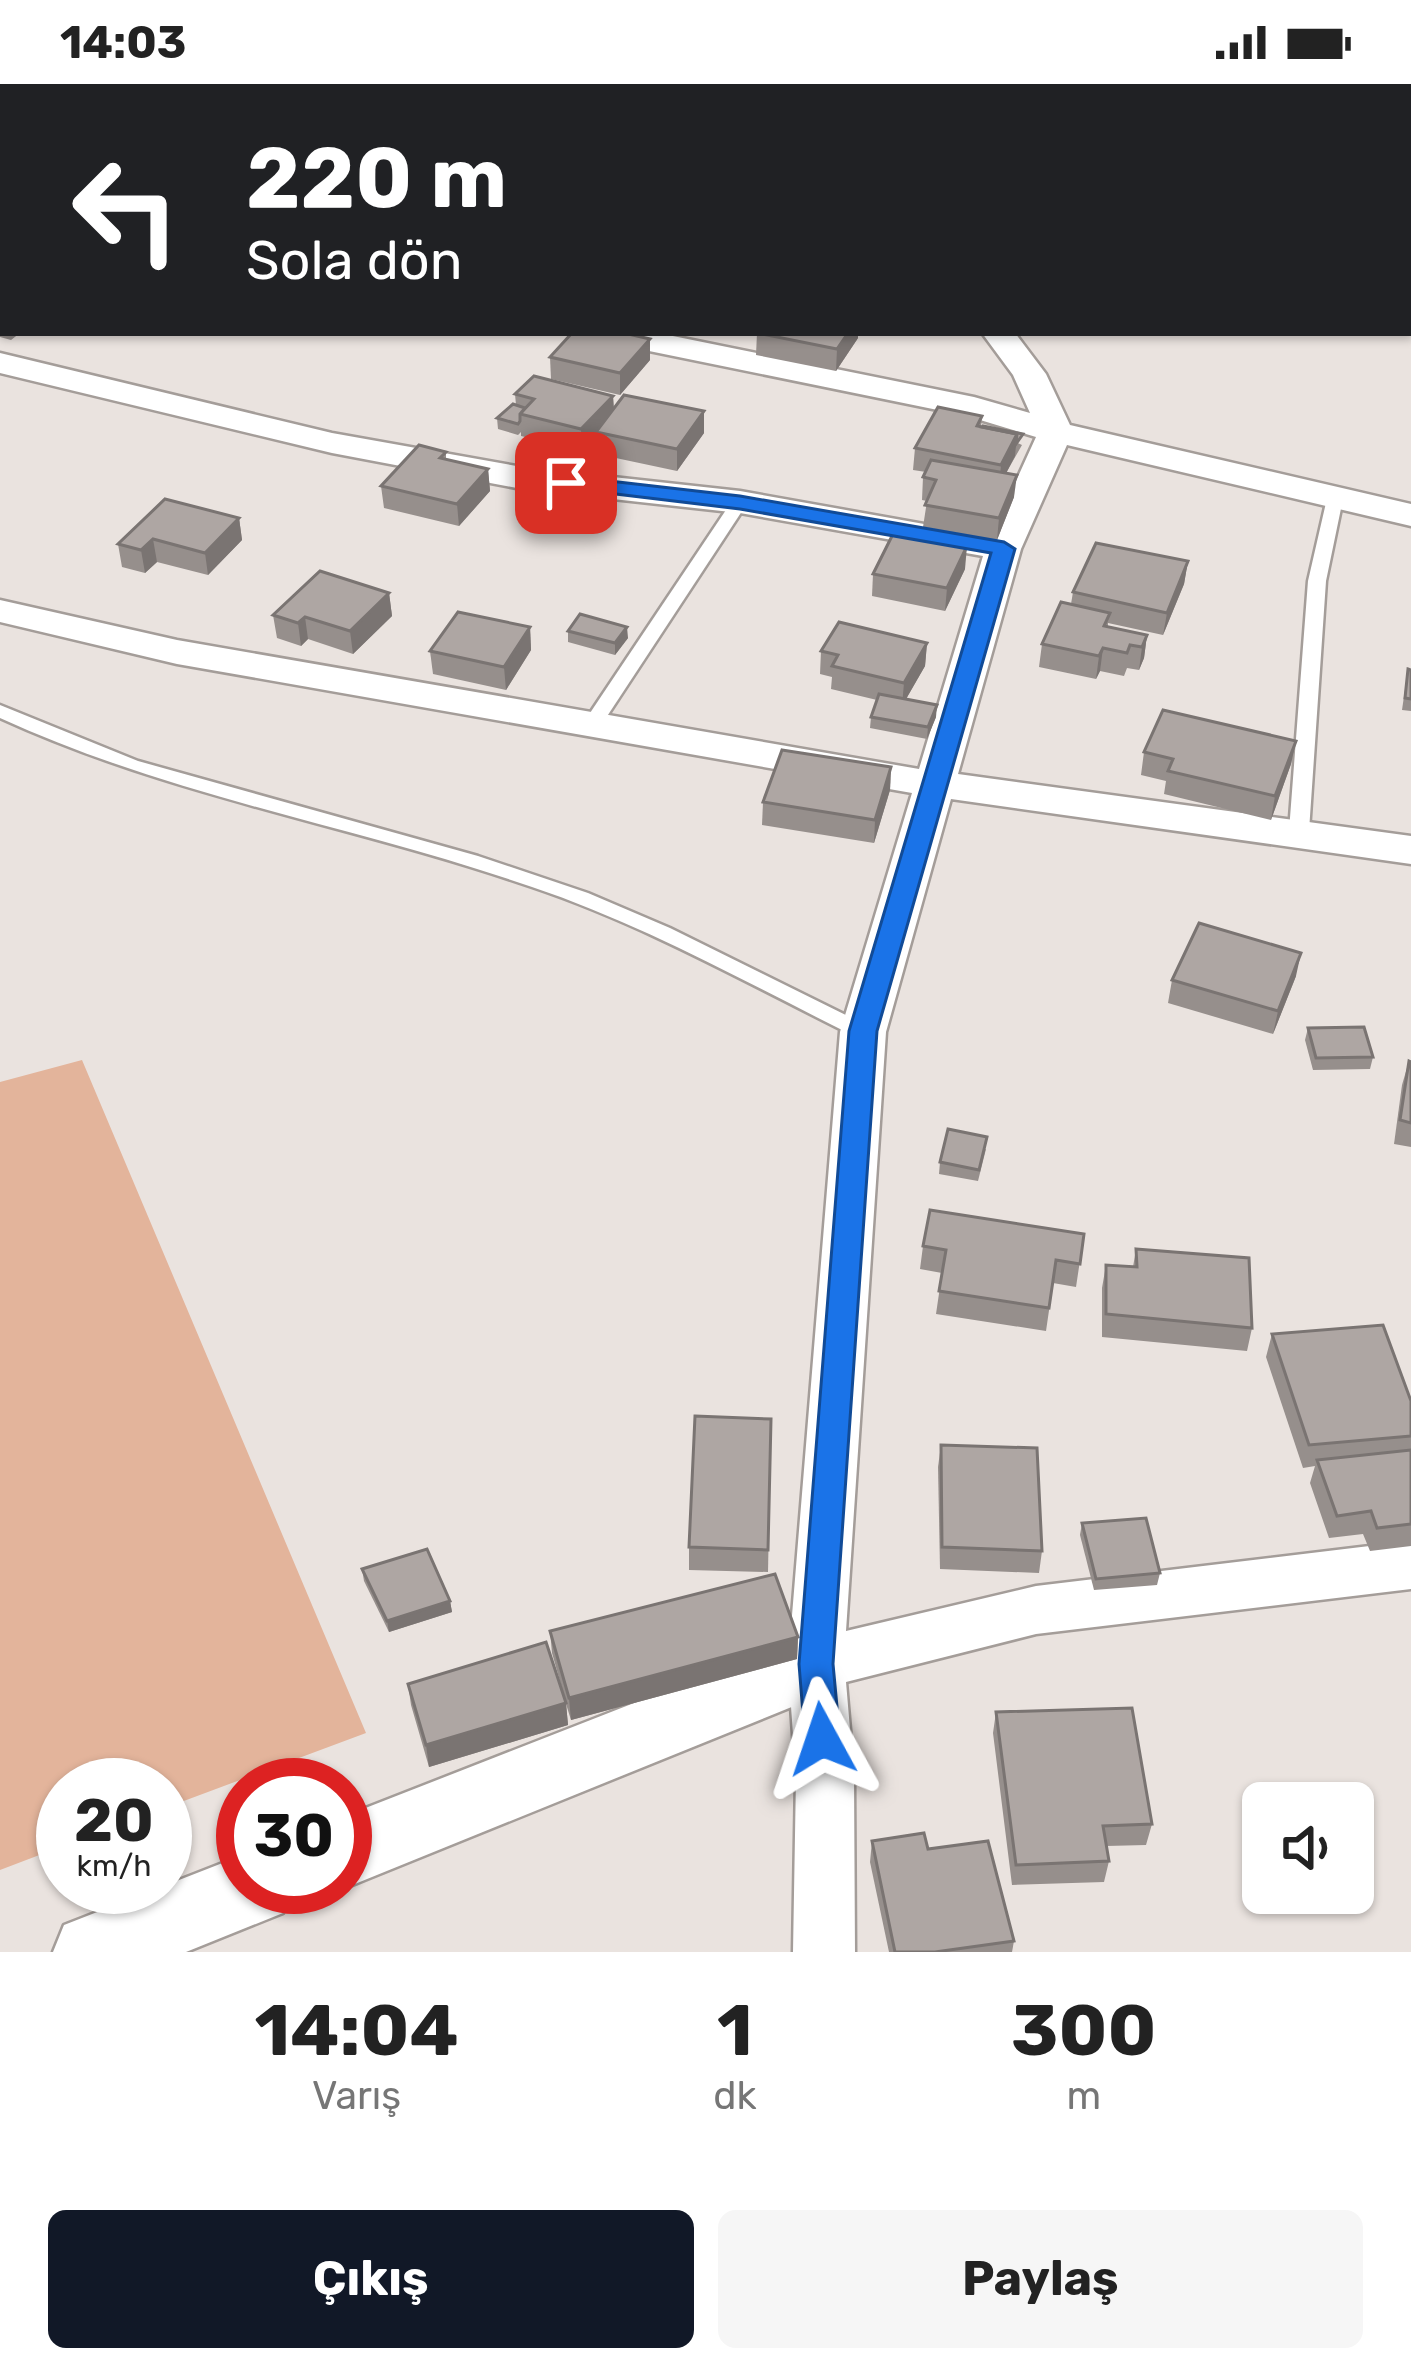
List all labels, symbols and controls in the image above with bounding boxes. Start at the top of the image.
text: 14:03 [60,16,187,69]
text: 220 m [246,128,507,228]
icon: left [48,132,204,288]
text: Sola dön [246,229,463,293]
pin [515,432,617,534]
icon: arrive [533,450,599,516]
position arrow [759,1676,885,1802]
speed limit sign: 30 [216,1758,372,1914]
map controls [1242,1782,1374,1914]
button: sound [1242,1782,1374,1914]
text: 20 [74,1785,154,1856]
text: km/h [77,1848,151,1884]
text: 14:04 [255,1988,459,2073]
text: 1 [717,1988,753,2073]
text: 300 [1011,1988,1156,2073]
text: Varış [312,2073,401,2119]
text: dk [713,2073,757,2119]
text: m [1066,2073,1101,2119]
button: Çıkış [48,2210,694,2348]
button: Paylaş [718,2210,1363,2348]

